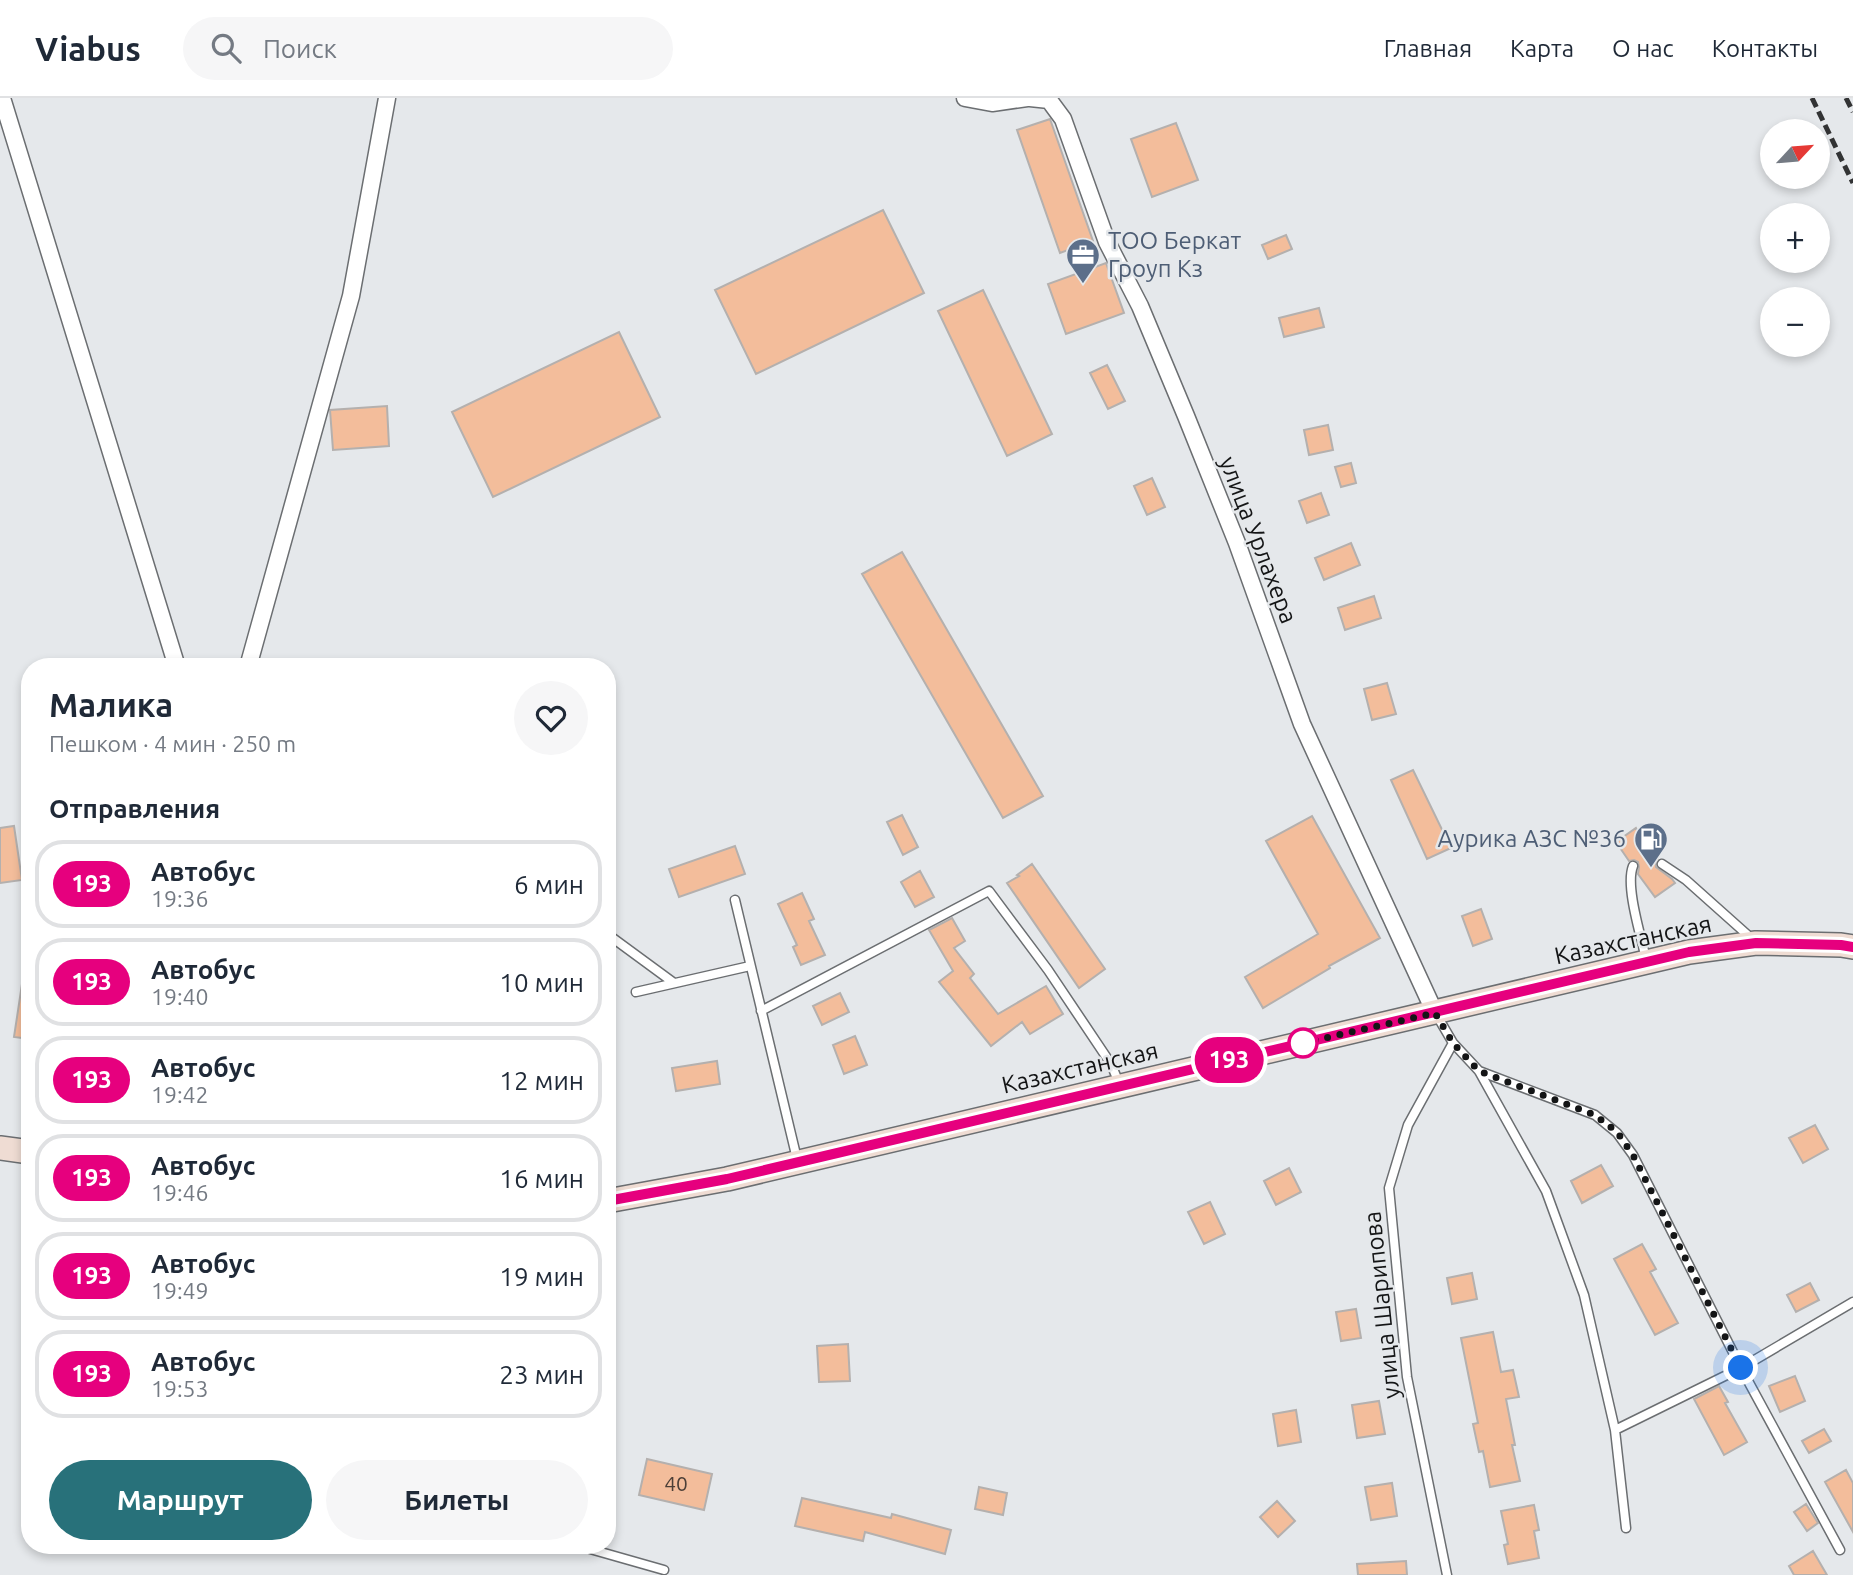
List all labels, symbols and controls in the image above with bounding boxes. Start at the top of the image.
search box [183,17,673,80]
icon: search [207,29,245,67]
text: Viabus [35,30,141,67]
text: Поиск [263,34,337,63]
text: Главная [1384,35,1472,62]
text: Карта [1510,35,1574,62]
text: О нас [1612,35,1674,62]
text: Контакты [1712,35,1818,62]
north arrow [1760,119,1830,189]
map controls [1760,119,1830,357]
button: + [1760,203,1830,273]
place label: ТОО Беркат Гроуп Кз [1108,227,1241,282]
office icon: ТОО Беркат Гроуп Кз [1064,236,1102,285]
button: − [1760,287,1830,357]
street label: улица Урлахера [1214,453,1303,627]
button: heart [514,681,588,755]
text: Малика [49,686,173,723]
text: Пешком · 4 мин · 250 m [49,731,296,756]
text: Отправления [49,794,220,823]
fuel station icon: Аурика АЗС №36 [1632,820,1670,869]
place label: Аурика АЗС №36 [1437,825,1626,852]
text: Автобус [151,857,255,886]
text: 193 [71,870,112,897]
text: 6 мин [514,870,584,899]
text: 19:36 [151,886,209,911]
street label: Казахстанская [1552,910,1714,969]
text: Автобус [151,955,255,984]
text: 193 [71,968,112,995]
text: 10 мин [499,968,584,997]
text: 19:40 [151,984,209,1009]
unlabelled marker [1288,1028,1318,1058]
street label: Казахстанская [999,1036,1161,1099]
line badge: 193 [1189,1037,1269,1083]
text: 193 [1209,1046,1249,1073]
text: Автобус [151,1053,255,1082]
text: 193 [71,1066,112,1093]
text: 12 мин [499,1066,584,1095]
text: 19:42 [151,1082,209,1107]
text: Автобус [151,1151,255,1180]
text: 193 [71,1164,112,1191]
text: 16 мин [499,1164,584,1193]
text: 19:46 [151,1180,209,1205]
street label: улица Шарипова [1358,1210,1405,1400]
text: Автобус [151,1249,255,1278]
text: 193 [71,1262,112,1289]
text: 19 мин [499,1262,584,1291]
text: 19:49 [151,1278,209,1303]
text: Автобус [151,1347,255,1376]
your location [1723,1350,1758,1385]
text: 193 [71,1360,112,1387]
text: 23 мин [499,1360,584,1389]
text: 19:53 [151,1376,209,1401]
button: Маршрут [49,1460,312,1540]
button: Билеты [326,1460,588,1540]
house number: 40 [664,1471,688,1495]

